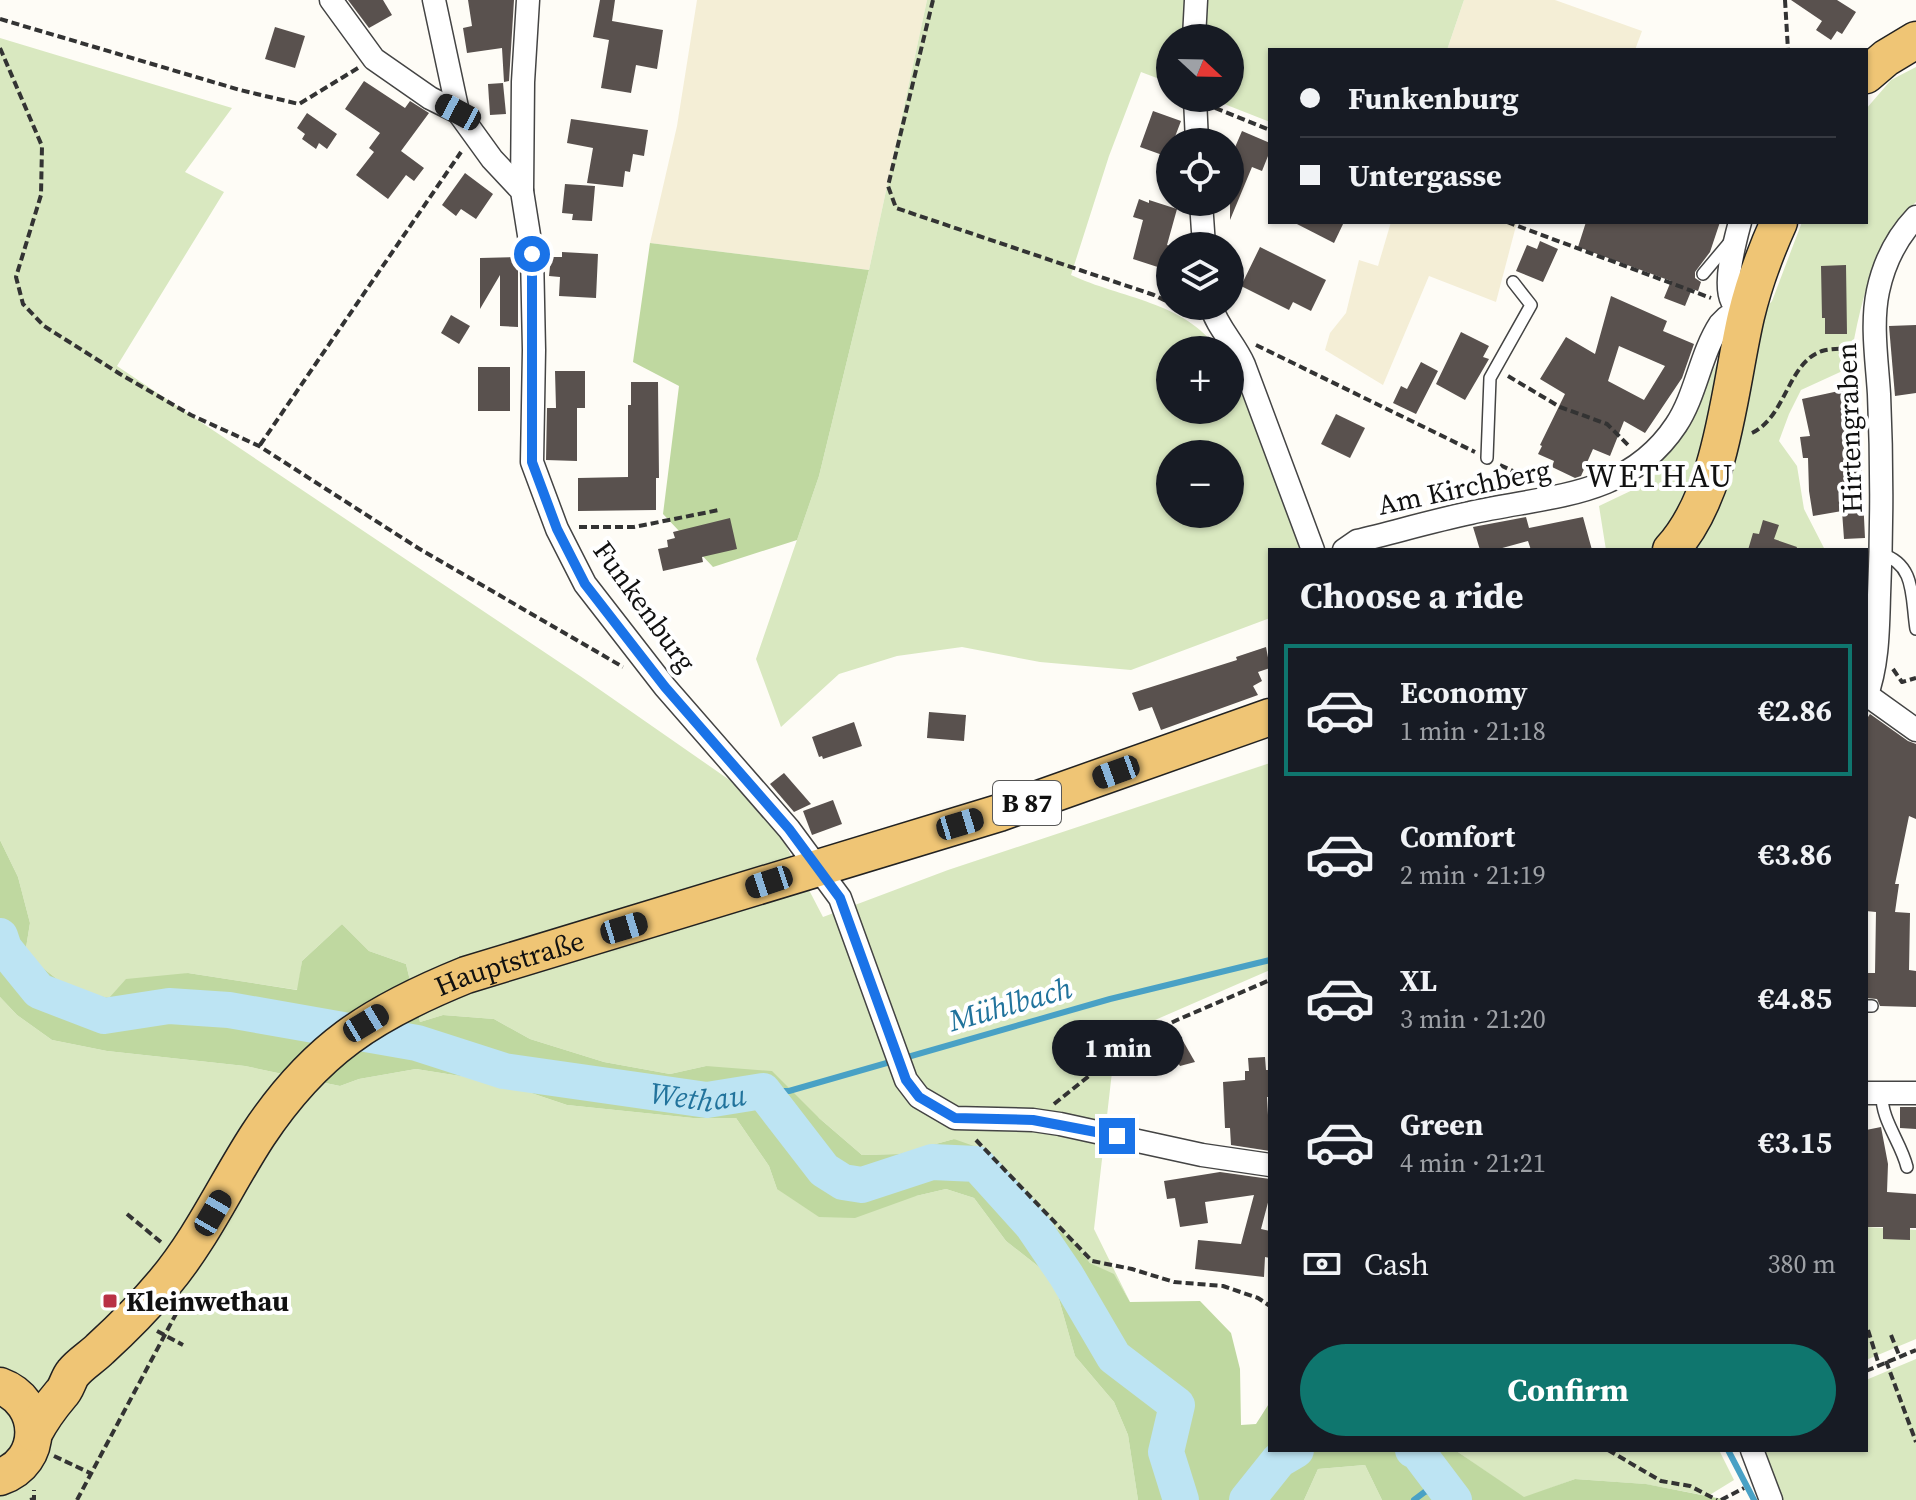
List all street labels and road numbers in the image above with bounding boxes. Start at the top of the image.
street label: Hirtengraben [1827,342,1871,514]
street label: Am Kirchberg [1374,450,1554,524]
street label: Funkenburg [585,533,705,679]
road number: B 87 [993,781,1061,825]
street label: Hauptstraße [429,921,589,1005]

